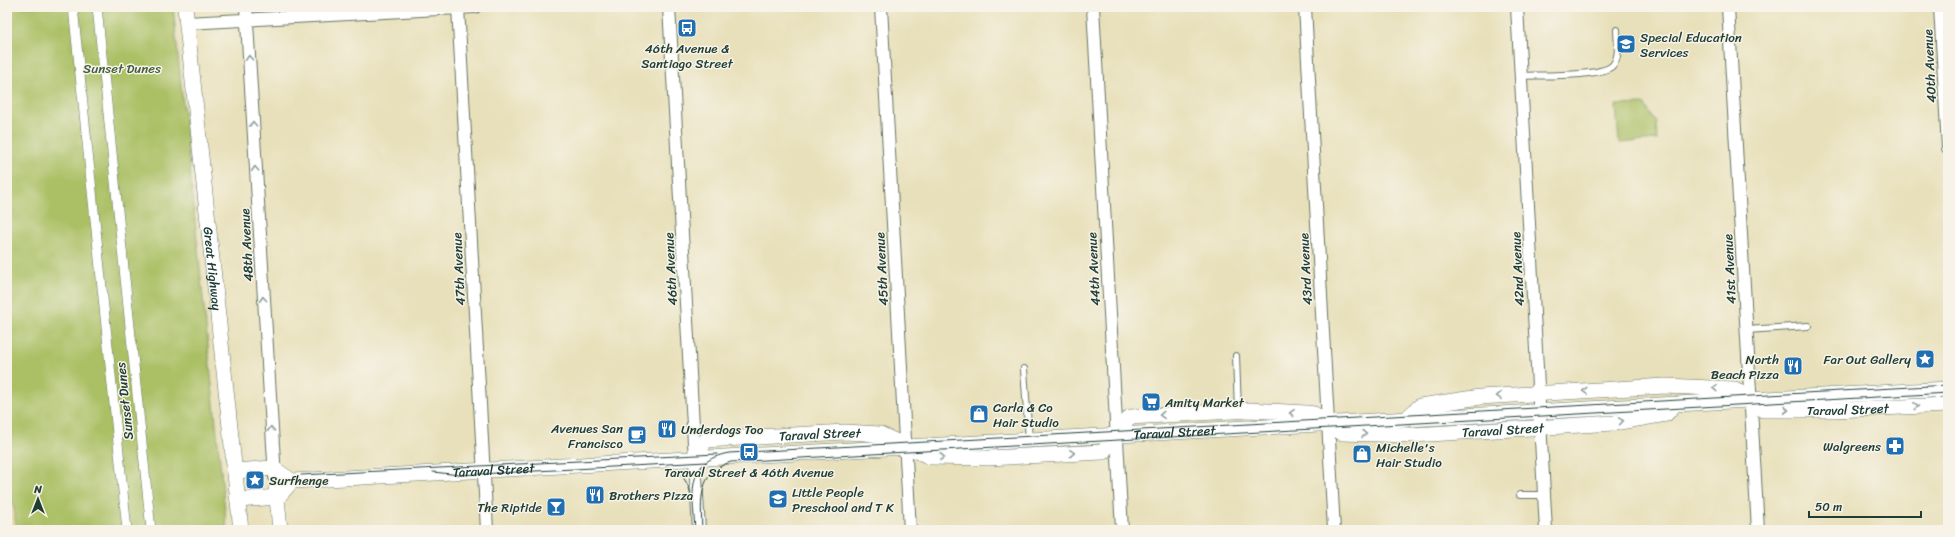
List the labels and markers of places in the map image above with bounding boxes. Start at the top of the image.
bus stop icon: 46th Avenue & Santiago Street [676,17,698,39]
place label: Special Education Services [1640,26,1742,64]
school or university icon: Special Education Services [1615,33,1637,55]
place label: 46th Avenue & Santiago Street [641,37,733,75]
place label: North Beach Pizza [1711,348,1779,386]
place label: Far Out Gallery [1824,348,1911,371]
place icon: Far Out Gallery [1914,348,1936,370]
restaurant icon: North Beach Pizza [1782,355,1804,377]
supermarket icon: Amity Market [1140,391,1162,413]
place label: Amity Market [1164,391,1244,414]
place label: Carla & Co Hair Studio [993,396,1059,434]
shop icon: Carla & Co Hair Studio [968,403,990,425]
place label: Avenues San Francisco [550,417,624,455]
restaurant icon: Underdogs Too [656,418,678,440]
place label: Underdogs Too [681,418,764,441]
cafe icon: Avenues San Francisco [626,424,648,446]
place label: Walgreens [1823,435,1881,458]
pharmacy icon: Walgreens [1884,435,1906,457]
place label: Michelle's Hair Studio [1376,436,1442,474]
bus stop icon: Taraval Street & 46th Avenue [738,441,760,463]
shop icon: Michelle's Hair Studio [1351,443,1373,465]
place label: Taraval Street & 46th Avenue [664,461,834,484]
place icon: Surfhenge [244,469,266,491]
place label: Surfhenge [269,469,328,492]
place label: Little People Preschool and T K [792,481,895,519]
restaurant icon: Brothers Pizza [584,484,606,506]
place label: Brothers Pizza [609,484,694,507]
school or university icon: Little People Preschool and T K [767,488,789,510]
place label: The Riptide [477,496,542,519]
bar icon: The Riptide [545,496,567,518]

